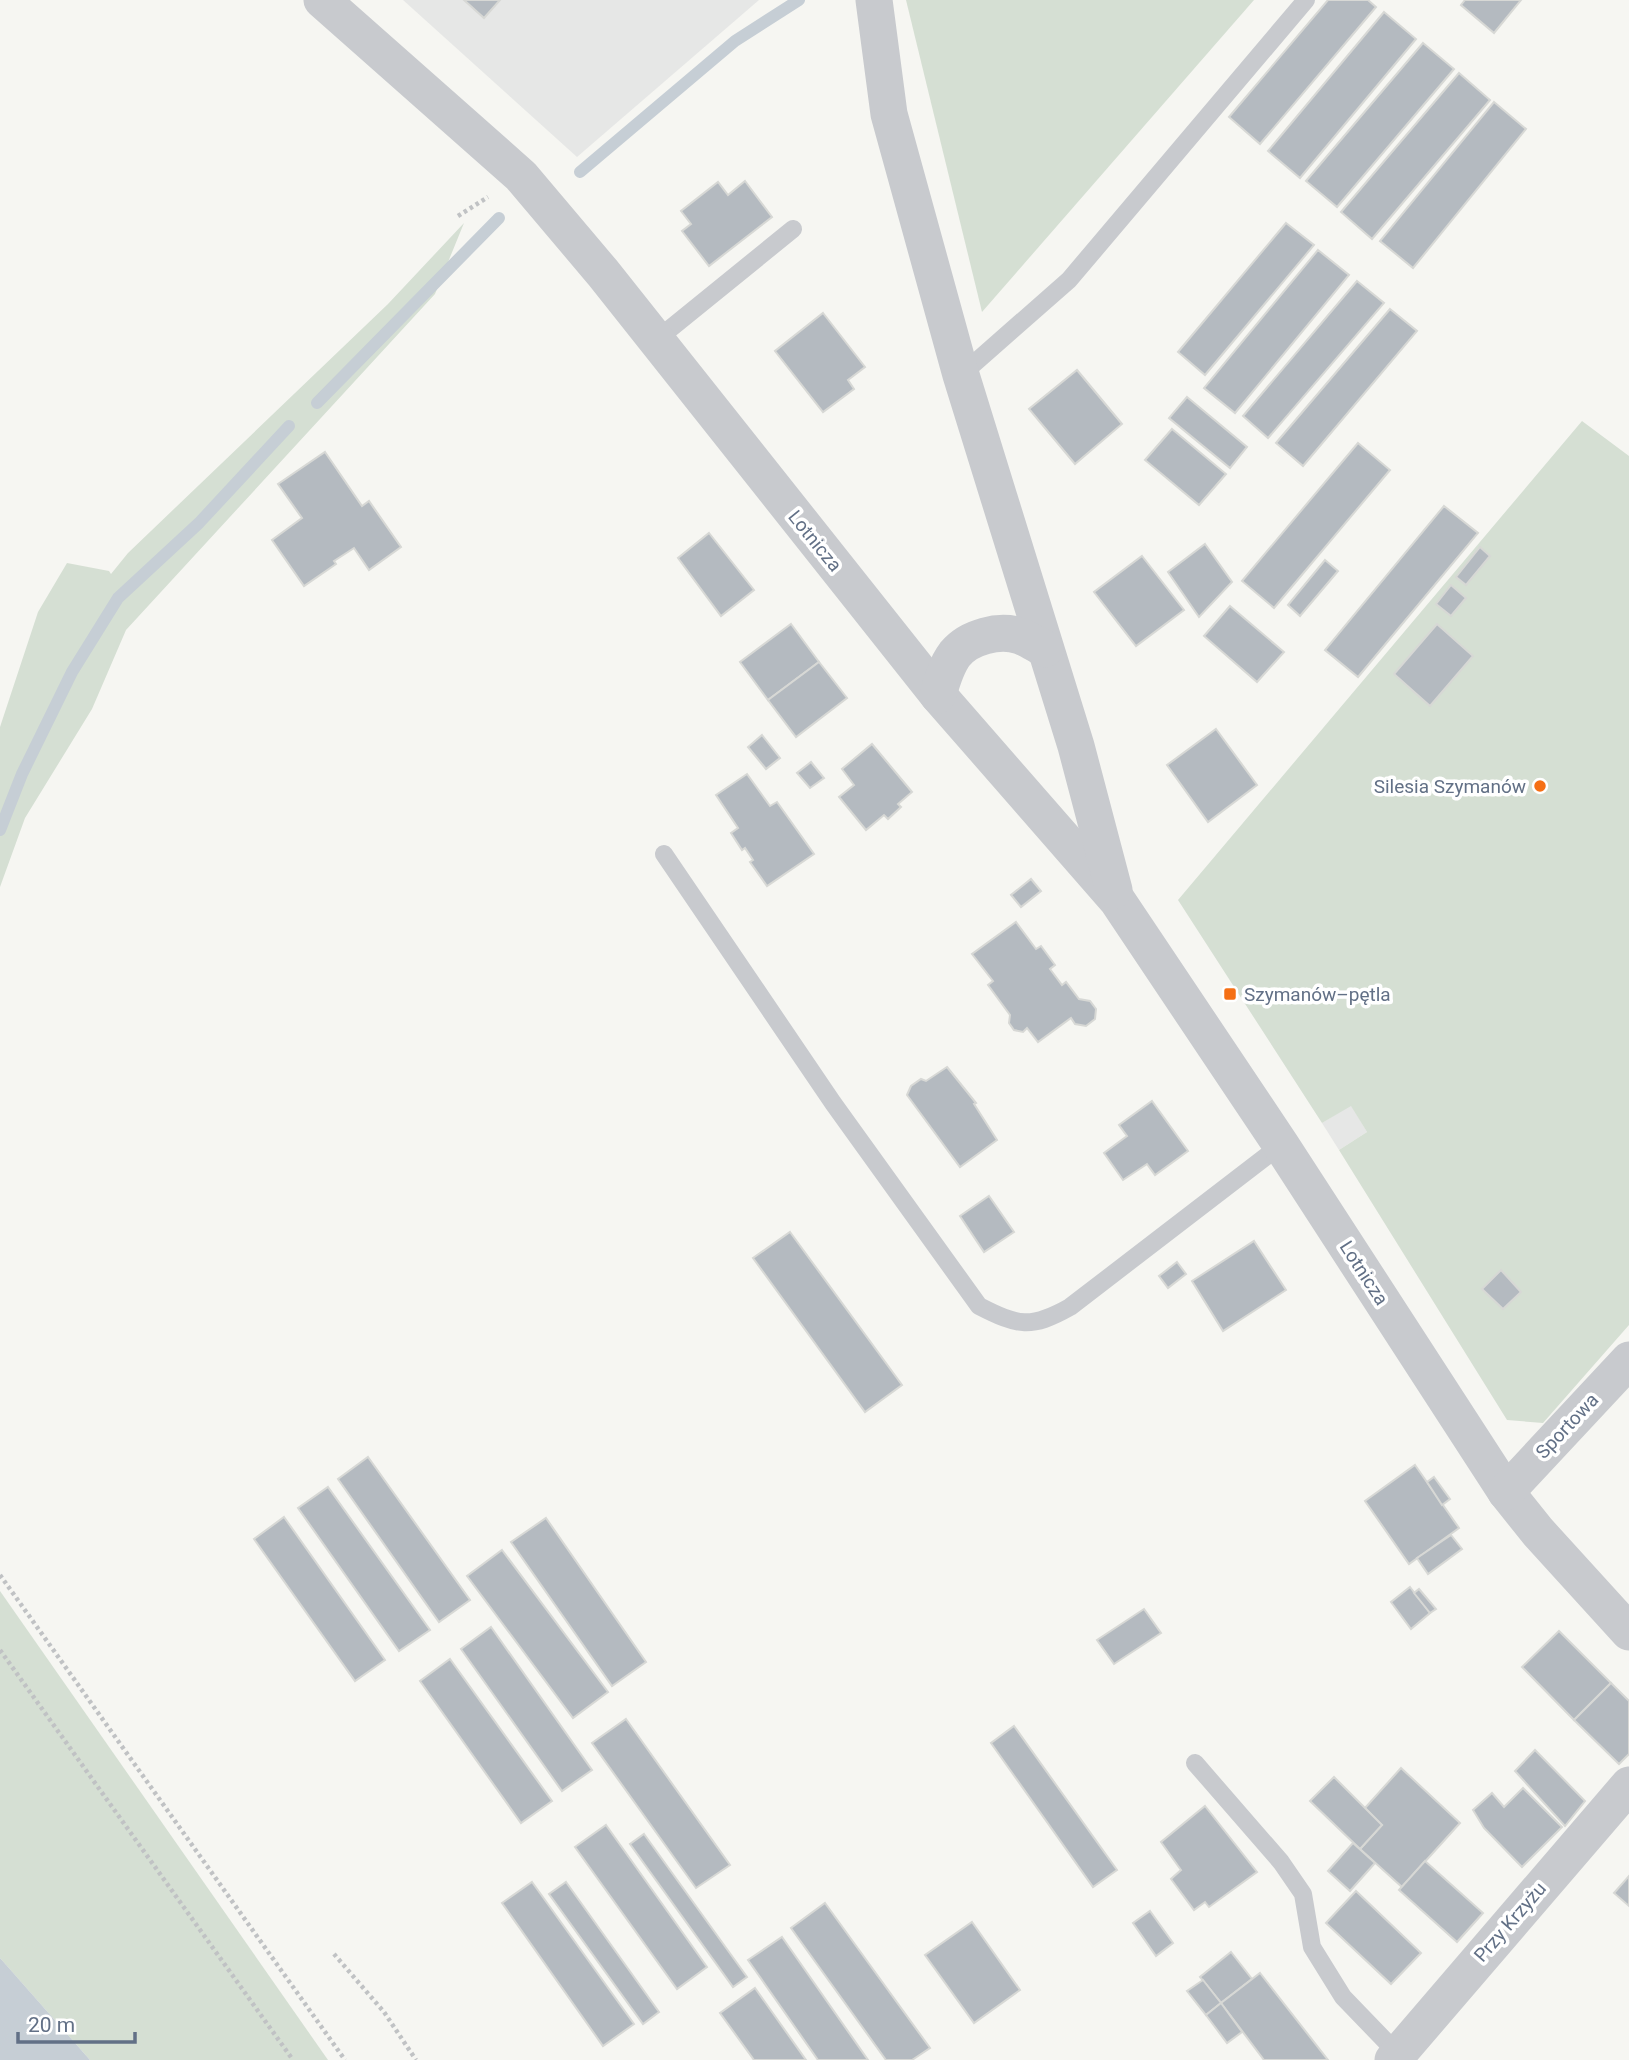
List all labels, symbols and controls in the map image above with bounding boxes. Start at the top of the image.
street label: Lotnicza [783,506,847,576]
place label: Silesia Szymanów [1374,775,1526,798]
marker: Silesia Szymanów [1532,778,1548,794]
place label: Szymanów–pętla [1244,983,1391,1006]
marker: Szymanów–pętla [1222,986,1238,1002]
street label: Lotnicza [1335,1236,1393,1310]
street label: Sportowa [1531,1388,1603,1464]
street label: Przy Krzyżu [1469,1877,1551,1967]
scale bar [18,2000,135,2044]
text: 20 m [28,2013,75,2037]

